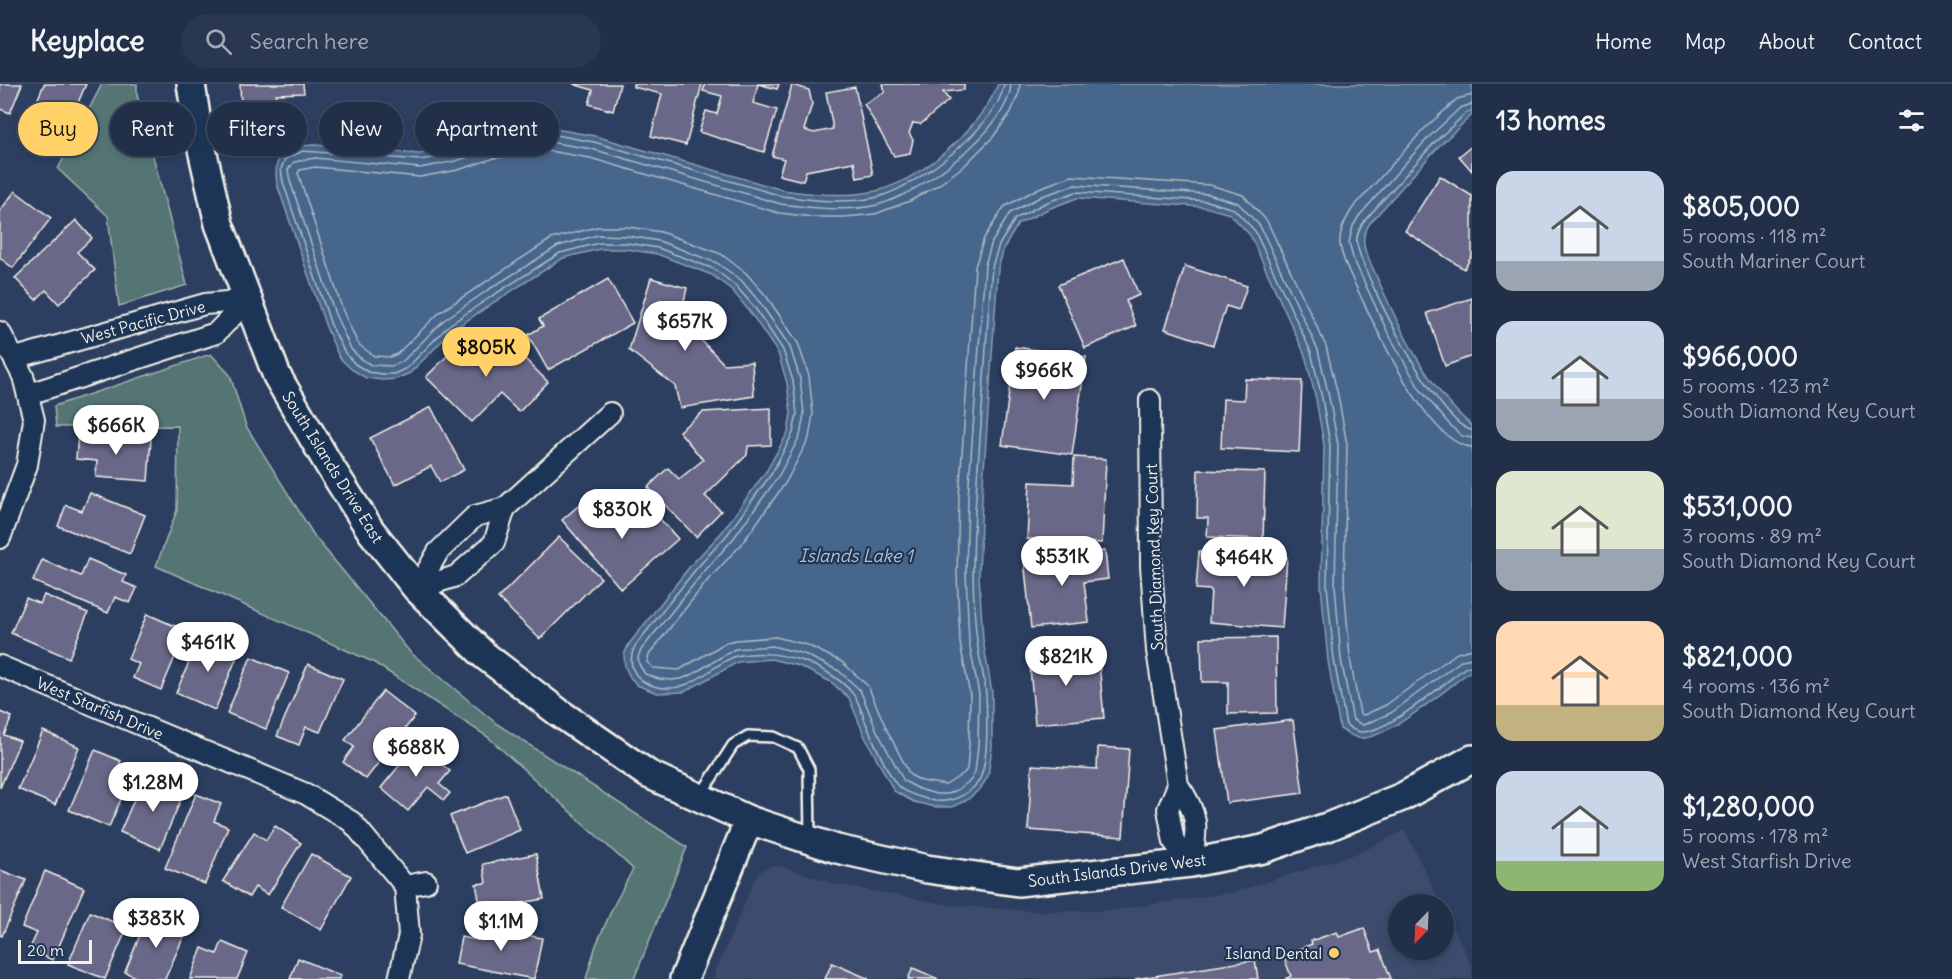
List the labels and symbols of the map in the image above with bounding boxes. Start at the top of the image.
street label: West Pacific Drive [79,296,207,348]
pin: $657K [643,301,727,352]
pin: $805K [444,327,528,378]
pin: $966K [1002,350,1086,401]
street label: South Islands Drive East [278,387,388,547]
pin: $666K [74,405,158,456]
street label: South Diamond Key Court [1141,463,1167,651]
pin: $830K [580,489,664,540]
pin: $531K [1020,536,1104,587]
pin: $464K [1202,537,1286,588]
water label: Islands Lake 1 [799,544,915,567]
pin: $461K [166,622,250,673]
pin: $821K [1024,636,1108,687]
street label: West Starfish Drive [34,672,166,744]
pin: $688K [374,727,458,778]
pin: $1.28M [104,762,202,813]
street label: South Islands Drive West [1027,849,1208,891]
north arrow [1388,894,1454,960]
pin: $383K [114,898,198,949]
pin: $1.1M [459,901,543,952]
scale bar [18,937,92,964]
place label: Island Dental [1225,943,1322,963]
marker: Island Dental [1327,946,1341,960]

